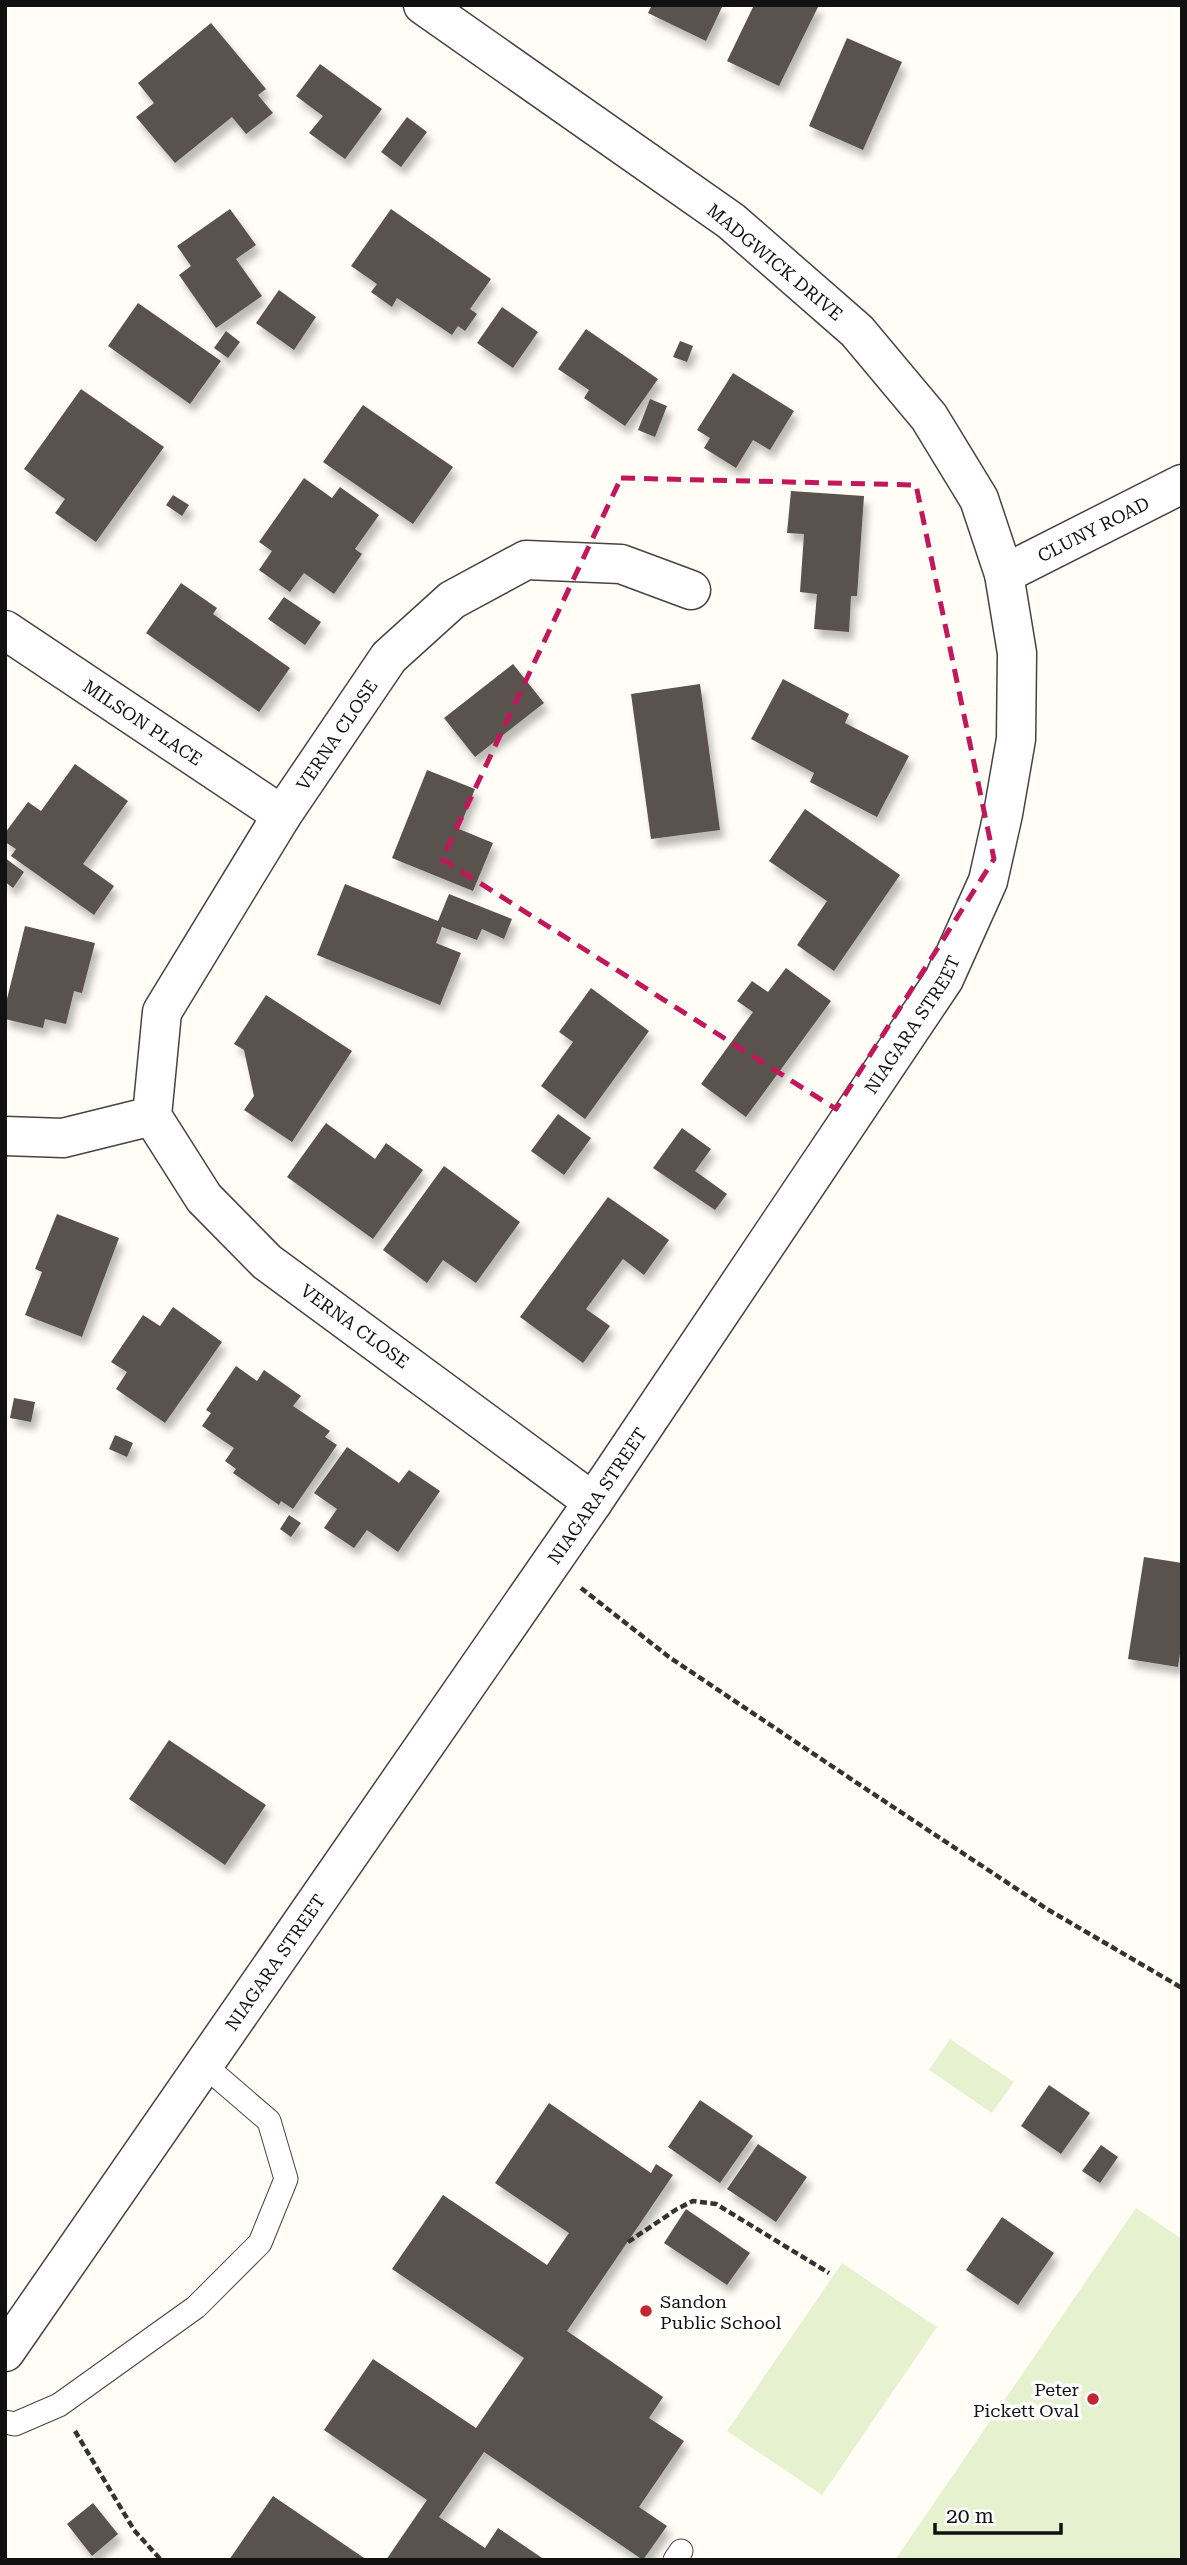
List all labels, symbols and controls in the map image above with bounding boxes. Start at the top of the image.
street label: MADGWICK DRIVE [703,199,847,325]
street label: CLUNY ROAD [1034,492,1153,566]
street label: MILSON PLACE [80,675,207,769]
street label: VERNA CLOSE [292,675,381,794]
street label: NIAGARA STREET [860,952,964,1097]
street label: VERNA CLOSE [297,1280,413,1372]
street label: NIAGARA STREET [543,1423,651,1568]
street label: NIAGARA STREET [220,1890,329,2034]
place label: Sandon Public School [660,2291,782,2333]
marker: Sandon Public School [638,2303,654,2319]
place label: Peter Pickett Oval [973,2379,1079,2421]
marker: Peter Pickett Oval [1085,2391,1101,2407]
scale bar [935,2492,1061,2536]
text: 20 m [946,2504,994,2528]

